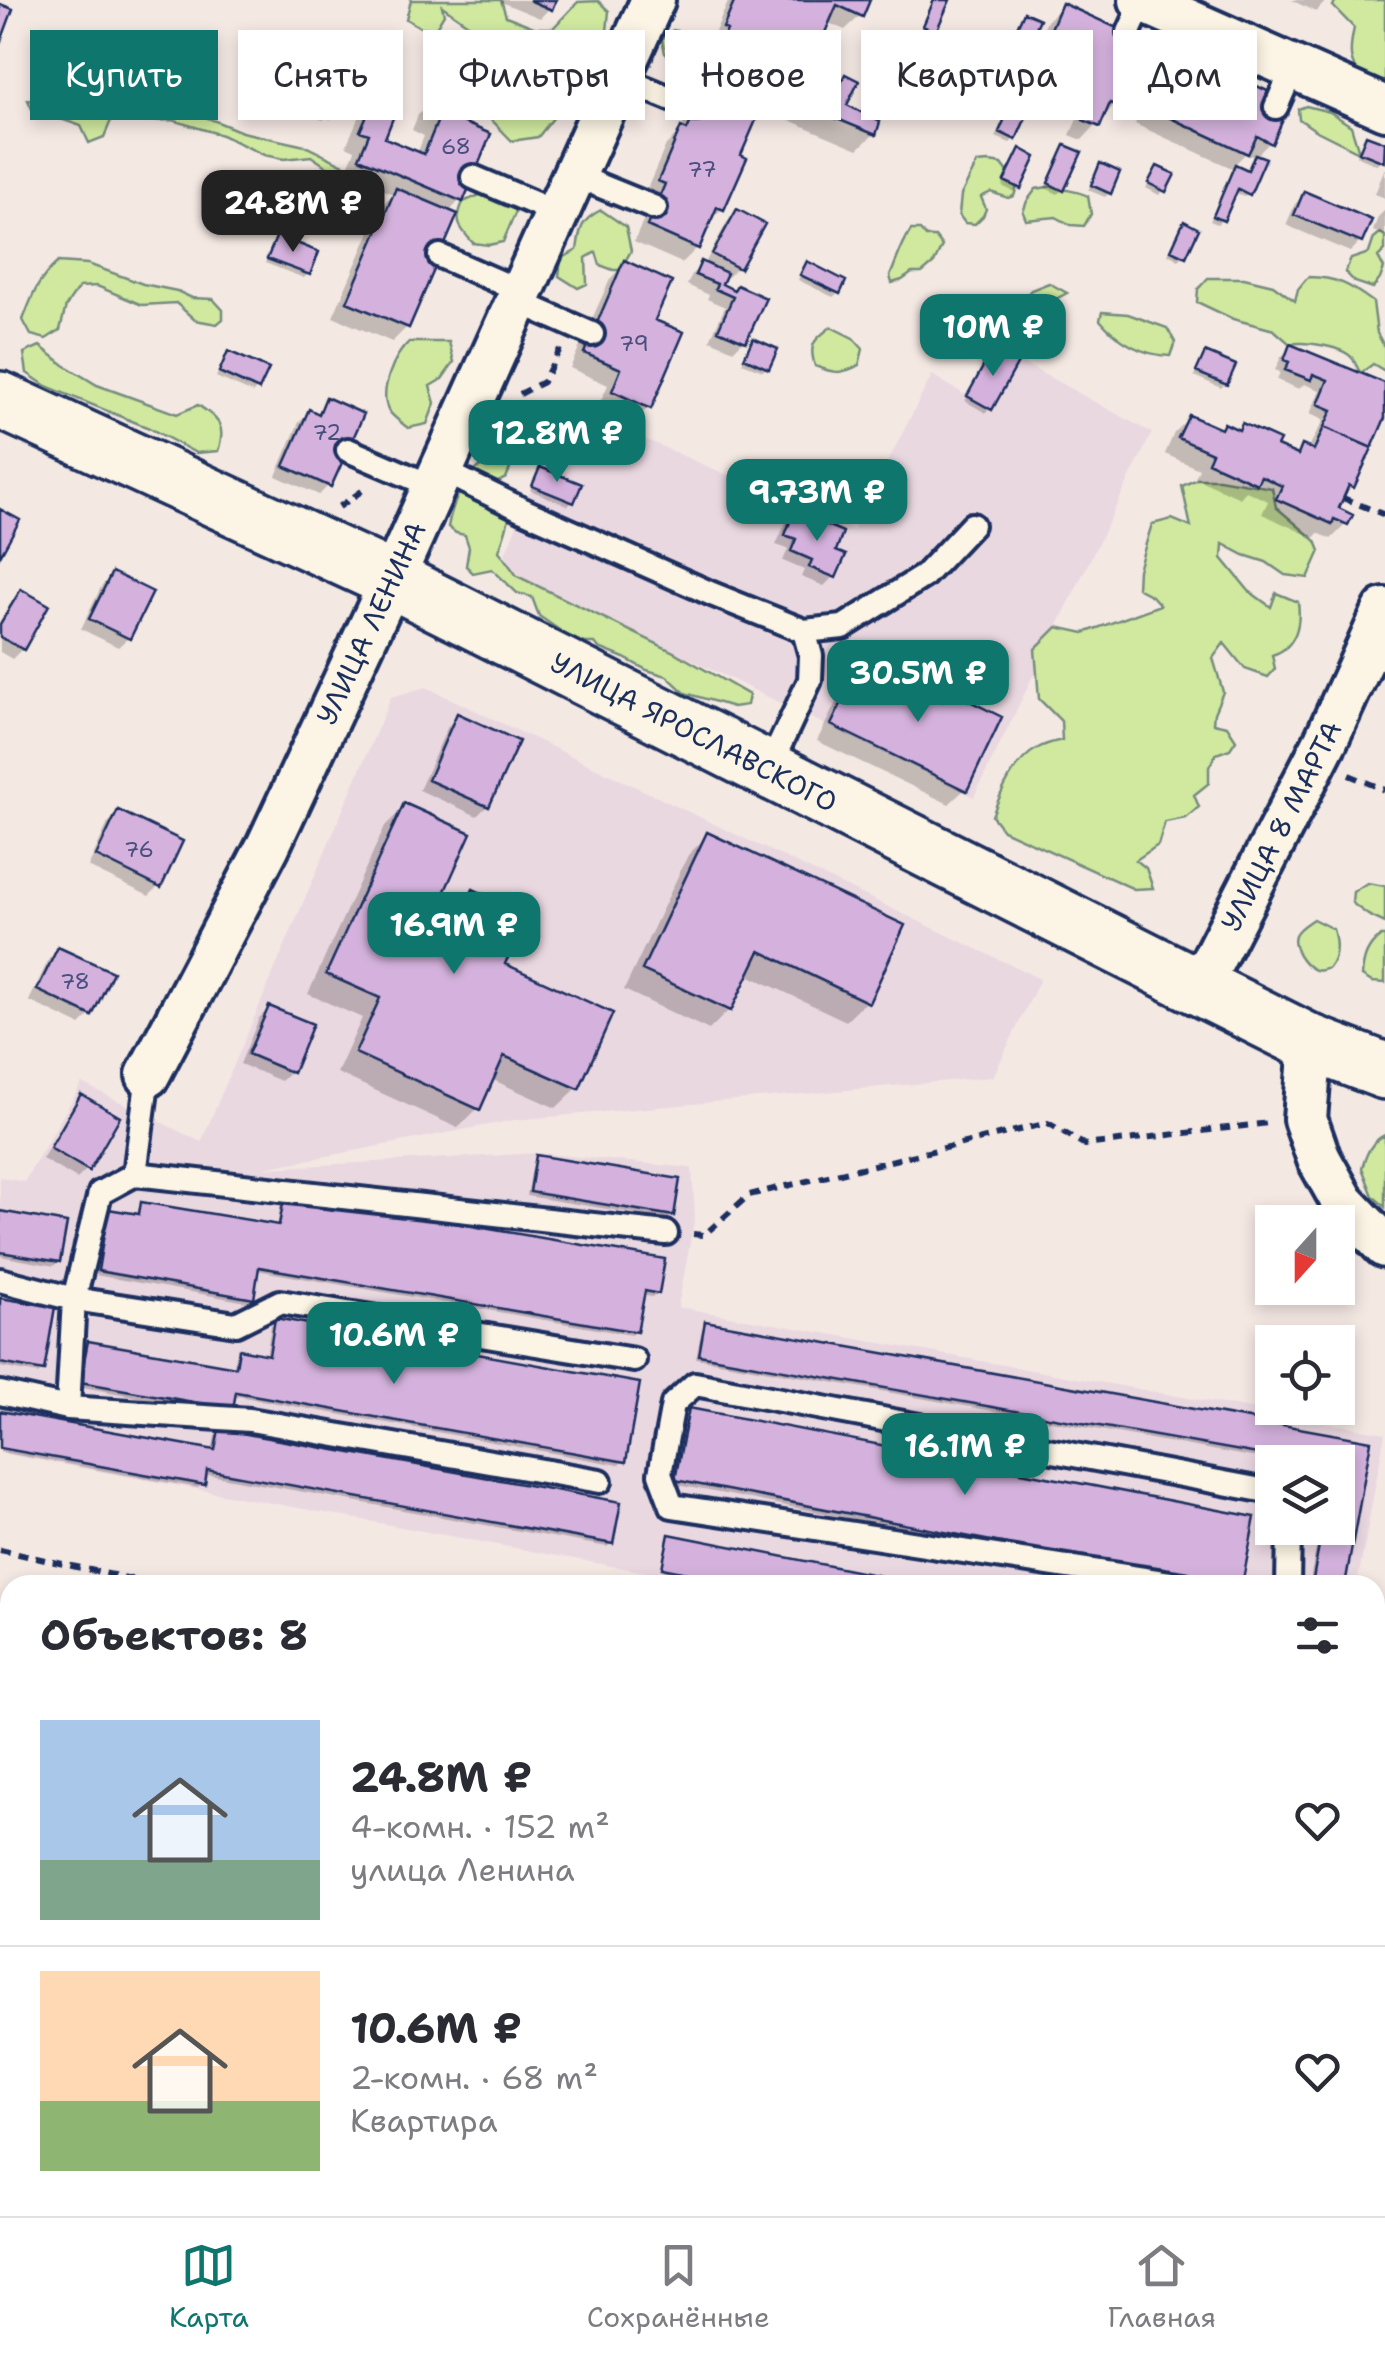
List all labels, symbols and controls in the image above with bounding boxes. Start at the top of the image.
chip: Купить [30,30,218,120]
chip: Снять [238,30,403,120]
chip: Фильтры [423,30,645,120]
chip: Новое [665,30,841,120]
chip: Квартира [861,30,1093,120]
chip: Дом [1113,30,1257,120]
house number: 68 [441,132,471,161]
house number: 77 [687,155,717,184]
pin: 24.8M ₽ [201,170,385,255]
text: 24.8M ₽ [223,181,363,224]
pin: 10M ₽ [923,294,1063,379]
text: 10M ₽ [942,305,1044,348]
house number: 79 [619,329,649,358]
pin: 12.8M ₽ [465,400,649,485]
text: 12.8M ₽ [491,411,623,454]
house number: 72 [313,418,342,447]
pin: 9.73M ₽ [725,459,909,544]
text: 9.73M ₽ [748,470,886,513]
street label: УЛИЦА ЛЕНИНА [307,515,435,731]
pin: 30.5M ₽ [826,640,1010,725]
street label: УЛИЦА ЯРОСЛАВСКОГО [544,643,844,821]
text: 30.5M ₽ [849,651,987,694]
street label: УЛИЦА 8 МАРТА [1212,714,1350,938]
house number: 76 [124,835,154,864]
pin: 16.9M ₽ [362,892,546,977]
text: 16.9M ₽ [389,903,519,946]
house number: 78 [60,967,90,996]
north arrow [1255,1205,1355,1305]
map controls [1255,1205,1355,1545]
pin: 10.6M ₽ [302,1302,486,1387]
text: 10.6M ₽ [328,1313,460,1356]
button: locate [1255,1325,1355,1425]
pin: 16.1M ₽ [873,1413,1057,1498]
text: 16.1M ₽ [904,1424,1026,1467]
button: layers [1255,1445,1355,1545]
text: Объектов: 8 [40,1607,308,1663]
icon: filters [1290,1608,1345,1663]
text: 24.8M ₽ [350,1749,533,1805]
icon: home [120,1760,240,1880]
icon: heart [1290,1793,1345,1848]
text: 4-комн. · 152 m² [350,1805,610,1848]
text: улица Ленина [350,1848,575,1891]
text: 10.6M ₽ [350,2000,522,2056]
icon: home [120,2011,240,2131]
icon: heart [1290,2044,1345,2099]
text: 2-комн. · 68 m² [350,2056,598,2099]
text: Квартира [350,2099,498,2142]
tab: Карта [169,2238,249,2336]
tab: Сохранённые [587,2238,770,2336]
tab: Главная [1108,2238,1216,2336]

